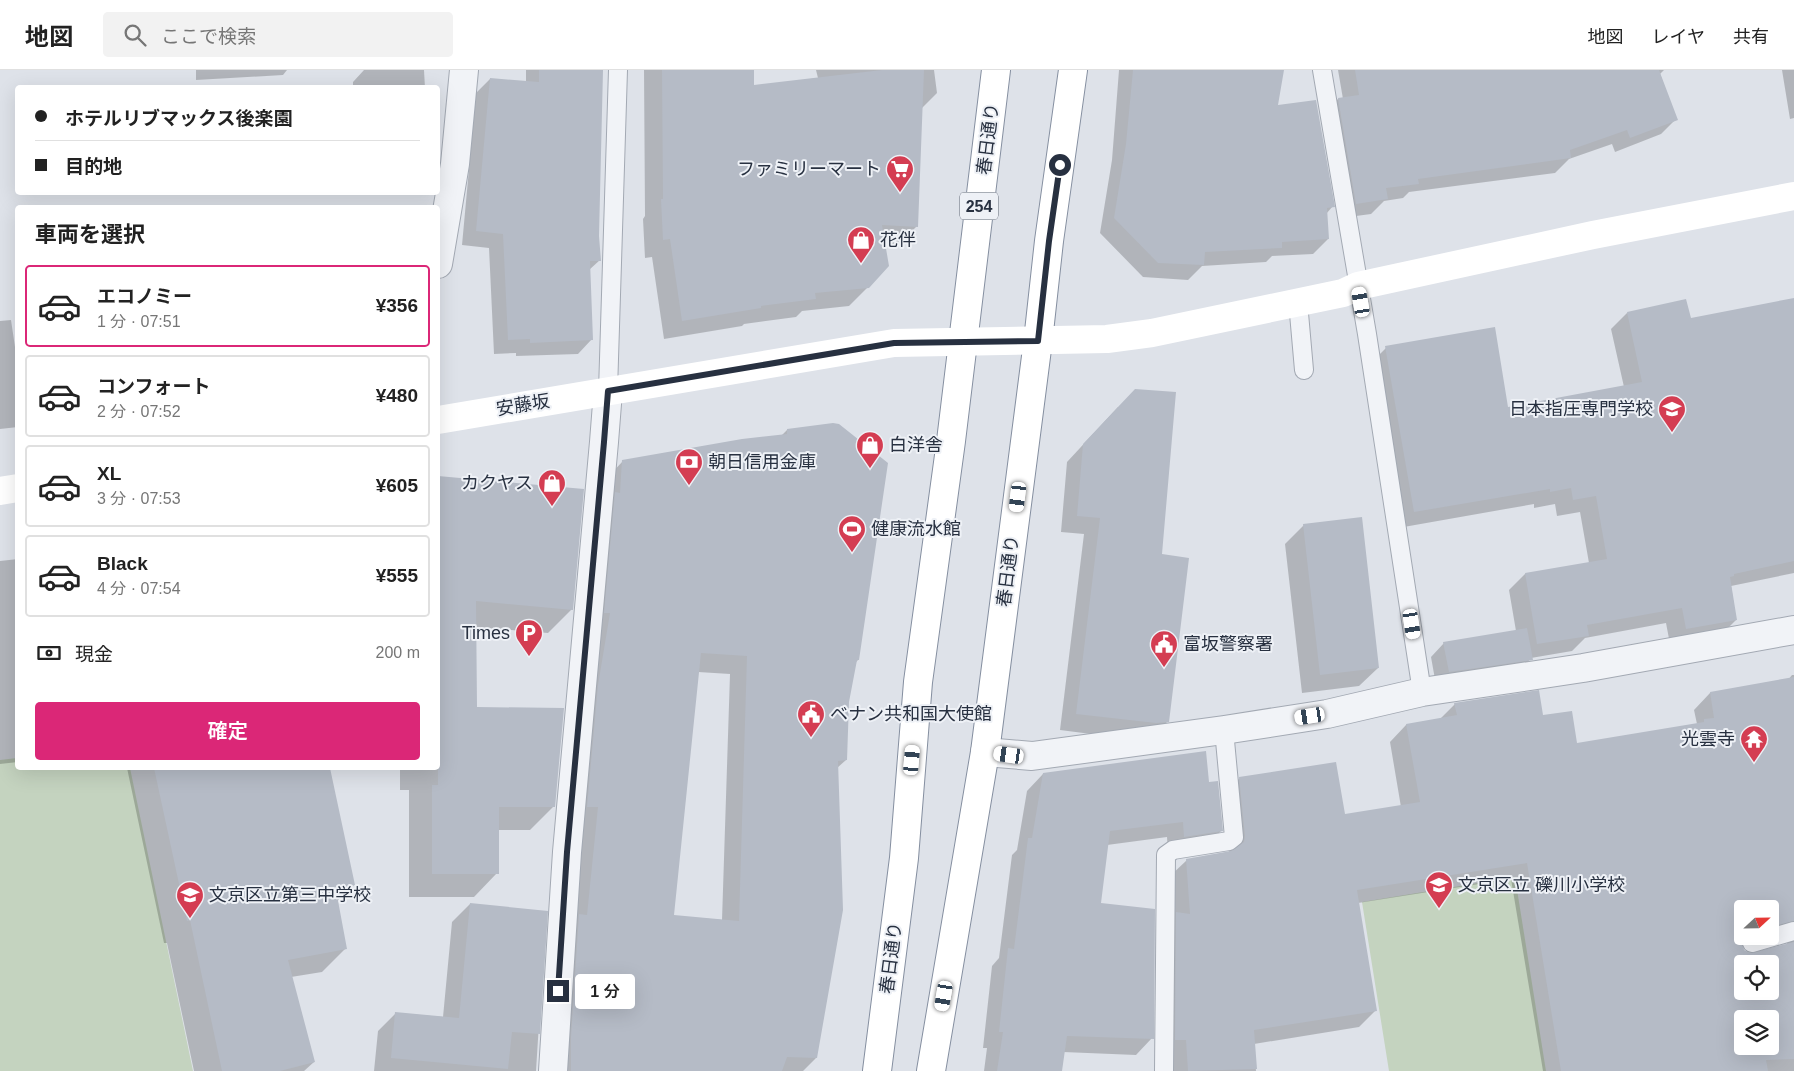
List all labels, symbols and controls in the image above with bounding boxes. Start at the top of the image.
search box [103,12,453,57]
icon: search [121,21,149,49]
text: 地図 [25,23,73,50]
text: ここで検索 [161,26,256,47]
text: 地図 [1588,27,1624,47]
text: レイヤ [1652,27,1705,47]
text: 共有 [1733,27,1769,47]
street label: 春日通り [974,102,1002,176]
text: ホテルリブマックス後楽園 [65,108,292,129]
supermarket icon: ファミリーマート [885,154,915,193]
route start [1049,154,1071,176]
text: 目的地 [65,156,122,177]
place label: ファミリーマート [737,159,881,179]
road number: 254 [960,192,998,220]
text: 車両を選択 [35,222,145,247]
shop icon: 花伴 [846,225,876,264]
place label: 花伴 [880,230,916,250]
icon: car [37,284,82,329]
text: エコノミー [97,286,192,307]
car [1351,286,1370,318]
text: ¥356 [376,295,418,316]
text: 1 分 · 07:51 [97,313,181,330]
icon: car [37,374,82,419]
text: コンフォート [97,376,210,397]
text: ¥480 [376,385,418,406]
street label: 安藤坂 [495,391,551,419]
school or university icon: 日本指圧専門学校 [1657,394,1687,433]
place label: 日本指圧専門学校 [1509,399,1653,419]
text: 2 分 · 07:52 [97,403,181,420]
shop icon: 白洋舎 [855,430,885,469]
place label: 白洋舎 [889,435,943,455]
bank icon: 朝日信用金庫 [674,447,704,486]
place label: 朝日信用金庫 [708,452,816,472]
text: XL [97,463,121,484]
icon: car [37,464,82,509]
shop icon: カクヤス [537,468,567,507]
place label: カクヤス [461,473,533,493]
text: ¥605 [376,475,418,496]
car [1008,481,1027,513]
text: 3 分 · 07:53 [97,490,181,507]
sports icon: 健康流水館 [837,514,867,553]
place label: 健康流水館 [871,519,961,539]
street label: 春日通り [994,534,1022,608]
text: Black [97,553,148,574]
icon: car [37,554,82,599]
text: ¥555 [376,565,418,586]
text: 4 分 · 07:54 [97,580,181,597]
car [1402,608,1421,640]
parking icon: Times [514,618,544,657]
place label: Times [462,623,510,643]
public building icon: 富坂警察署 [1149,629,1179,668]
place label: 富坂警察署 [1183,634,1273,654]
icon: cash [35,639,63,667]
text: 現金 [75,644,113,665]
text: 200 m [376,644,420,661]
public building icon: ベナン共和国大使館 [796,699,826,738]
button: 確定 [35,702,420,760]
place label: ベナン共和国大使館 [830,704,992,724]
car [1294,706,1325,726]
temple icon: 光雲寺 [1739,724,1769,763]
place label: 光雲寺 [1681,729,1735,749]
car [903,744,920,776]
car [993,745,1024,765]
school or university icon: 文京区立 礫川小学校 [1424,870,1454,909]
place label: 文京区立 礫川小学校 [1458,875,1625,895]
school or university icon: 文京区立第三中学校 [175,880,205,919]
place label: 文京区立第三中学校 [209,885,371,905]
north arrow [1734,900,1779,945]
map controls [1734,900,1779,1055]
street label: 春日通り [877,921,905,995]
button: locate [1734,955,1779,1000]
callout: 1 分 [576,974,636,1008]
route end [547,980,569,1002]
car [934,980,953,1012]
text: 1 分 [590,983,620,1000]
button: layers [1734,1010,1779,1055]

